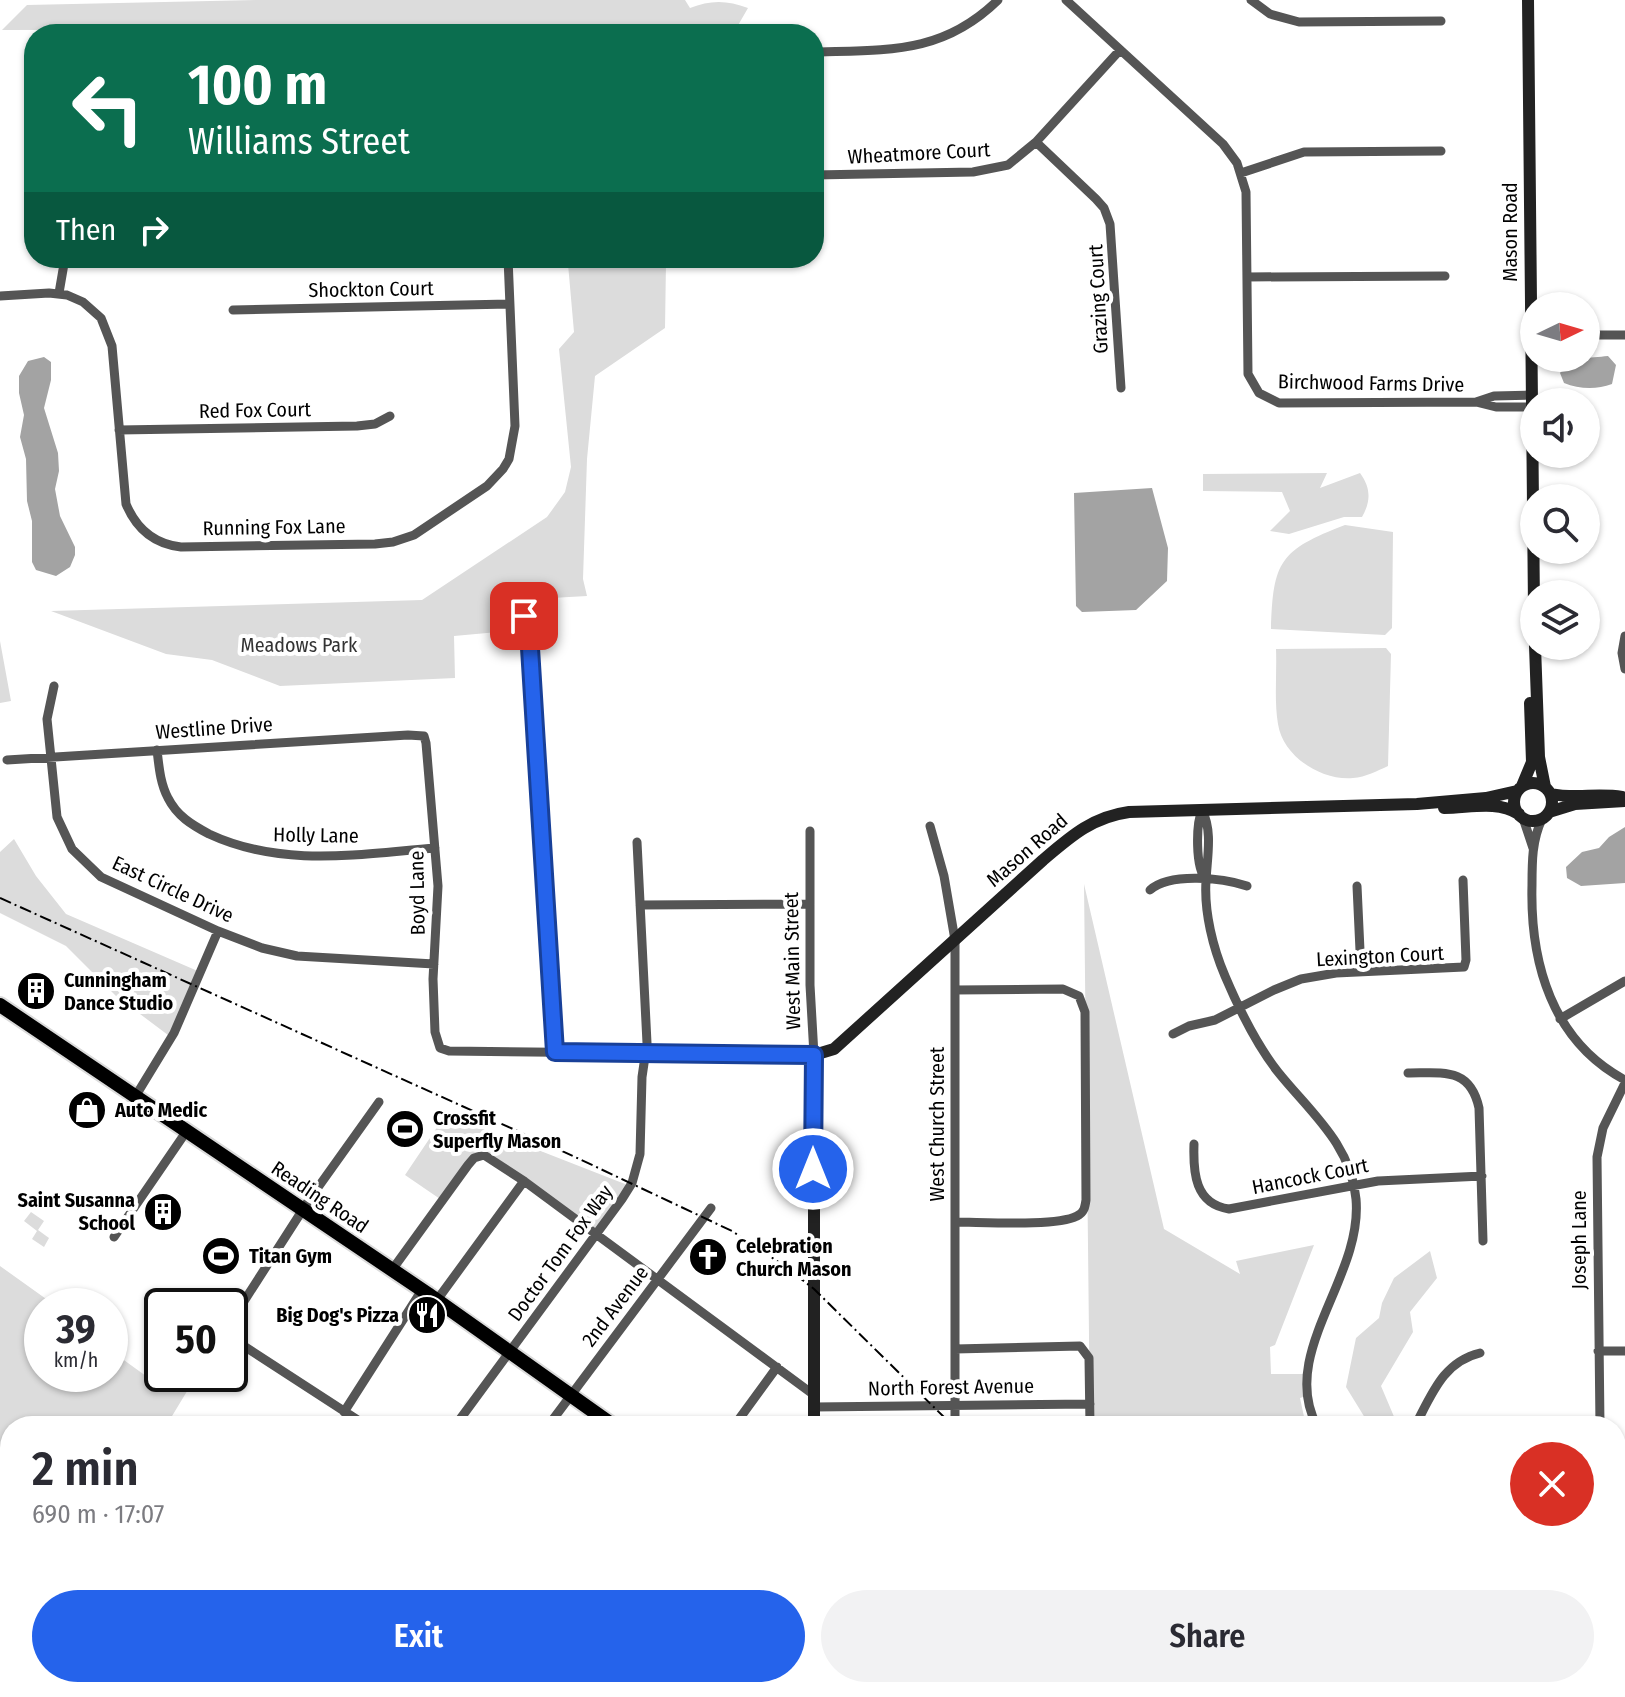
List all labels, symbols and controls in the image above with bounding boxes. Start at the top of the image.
text: 100 m [188,52,327,119]
icon: left [56,56,160,160]
text: Williams Street [188,120,410,164]
street label: Wheatmore Court [847,137,991,169]
street label: Mason Road [1498,182,1522,282]
icon: right [132,208,176,252]
text: Then [56,212,116,248]
street label: Grazing Court [1083,243,1113,354]
street label: Shockton Court [308,276,434,302]
north arrow [1520,292,1600,372]
map controls [1520,292,1600,660]
street label: Birchwood Farms Drive [1278,369,1464,397]
button: sound [1520,388,1600,468]
street label: Red Fox Court [199,397,312,423]
button: search [1520,484,1600,564]
street label: Running Fox Lane [202,514,346,540]
button: layers [1520,580,1600,660]
pin [490,582,558,650]
icon: arrive [502,594,546,638]
park label: Meadows Park [241,633,358,657]
street label: Westline Drive [155,712,273,744]
street label: Mason Road [982,808,1072,892]
street label: Holly Lane [273,822,359,848]
street label: East Circle Drive [109,850,237,928]
street label: Boyd Lane [404,851,430,935]
street label: West Main Street [779,891,805,1030]
street label: Lexington Court [1315,941,1445,971]
place label: Cunningham Dance Studio [64,968,174,1015]
building icon: Cunningham Dance Studio [15,970,57,1012]
street label: West Church Street [925,1046,949,1201]
shop icon: Auto Medic [66,1089,108,1131]
place label: Auto Medic [114,1098,207,1122]
place label: Crossfit Superfly Mason [433,1106,561,1153]
sports icon: Crossfit Superfly Mason [384,1108,426,1150]
position arrow [771,1127,855,1211]
street label: Hancock Court [1250,1153,1371,1199]
street label: Reading Road [267,1156,373,1238]
street label: Doctor Tom Fox Way [503,1180,618,1326]
place label: Saint Susanna School [18,1188,136,1235]
street label: Joseph Lane [1567,1190,1591,1290]
building icon: Saint Susanna School [142,1191,184,1233]
place label: Celebration Church Mason [736,1234,851,1281]
sports icon: Titan Gym [200,1235,242,1277]
church icon: Celebration Church Mason [687,1236,729,1278]
place label: Titan Gym [249,1244,332,1268]
street label: 2nd Avenue [577,1261,653,1351]
speed limit sign: 50 [144,1288,248,1392]
restaurant icon: Big Dog's Pizza [406,1294,448,1336]
place label: Big Dog's Pizza [276,1303,399,1327]
text: 39 [56,1306,96,1354]
text: km/h [54,1348,98,1372]
street label: North Forest Avenue [868,1374,1034,1400]
text: 2 min [32,1440,139,1498]
button: close [1510,1442,1594,1526]
text: 690 m · 17:07 [32,1499,164,1530]
button: Exit [32,1590,805,1682]
button: Share [821,1590,1594,1682]

